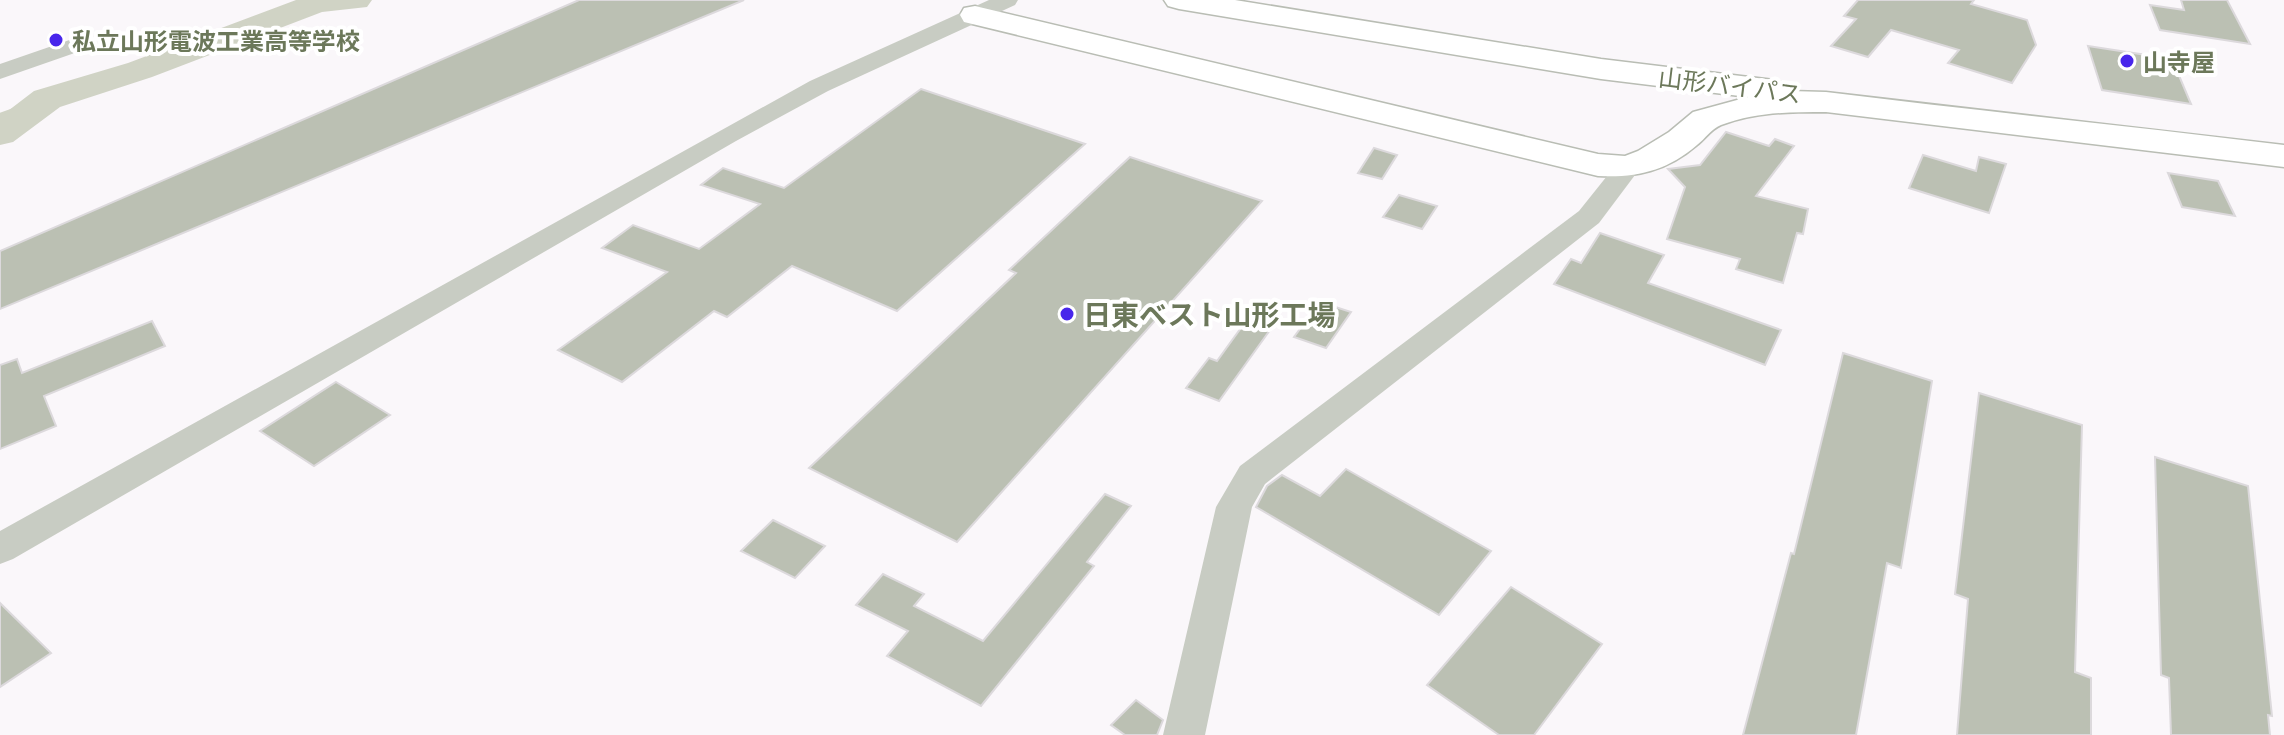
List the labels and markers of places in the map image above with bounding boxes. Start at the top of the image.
place label: 私立山形電波工業高等学校 [72,26,360,55]
marker: 私立山形電波工業高等学校 [47,31,65,49]
place label: 山寺屋 [2143,47,2215,76]
marker: 山寺屋 [2118,52,2136,70]
place label: 日東ベスト山形工場 [1083,297,1336,331]
marker: 日東ベスト山形工場 [1058,305,1076,323]

